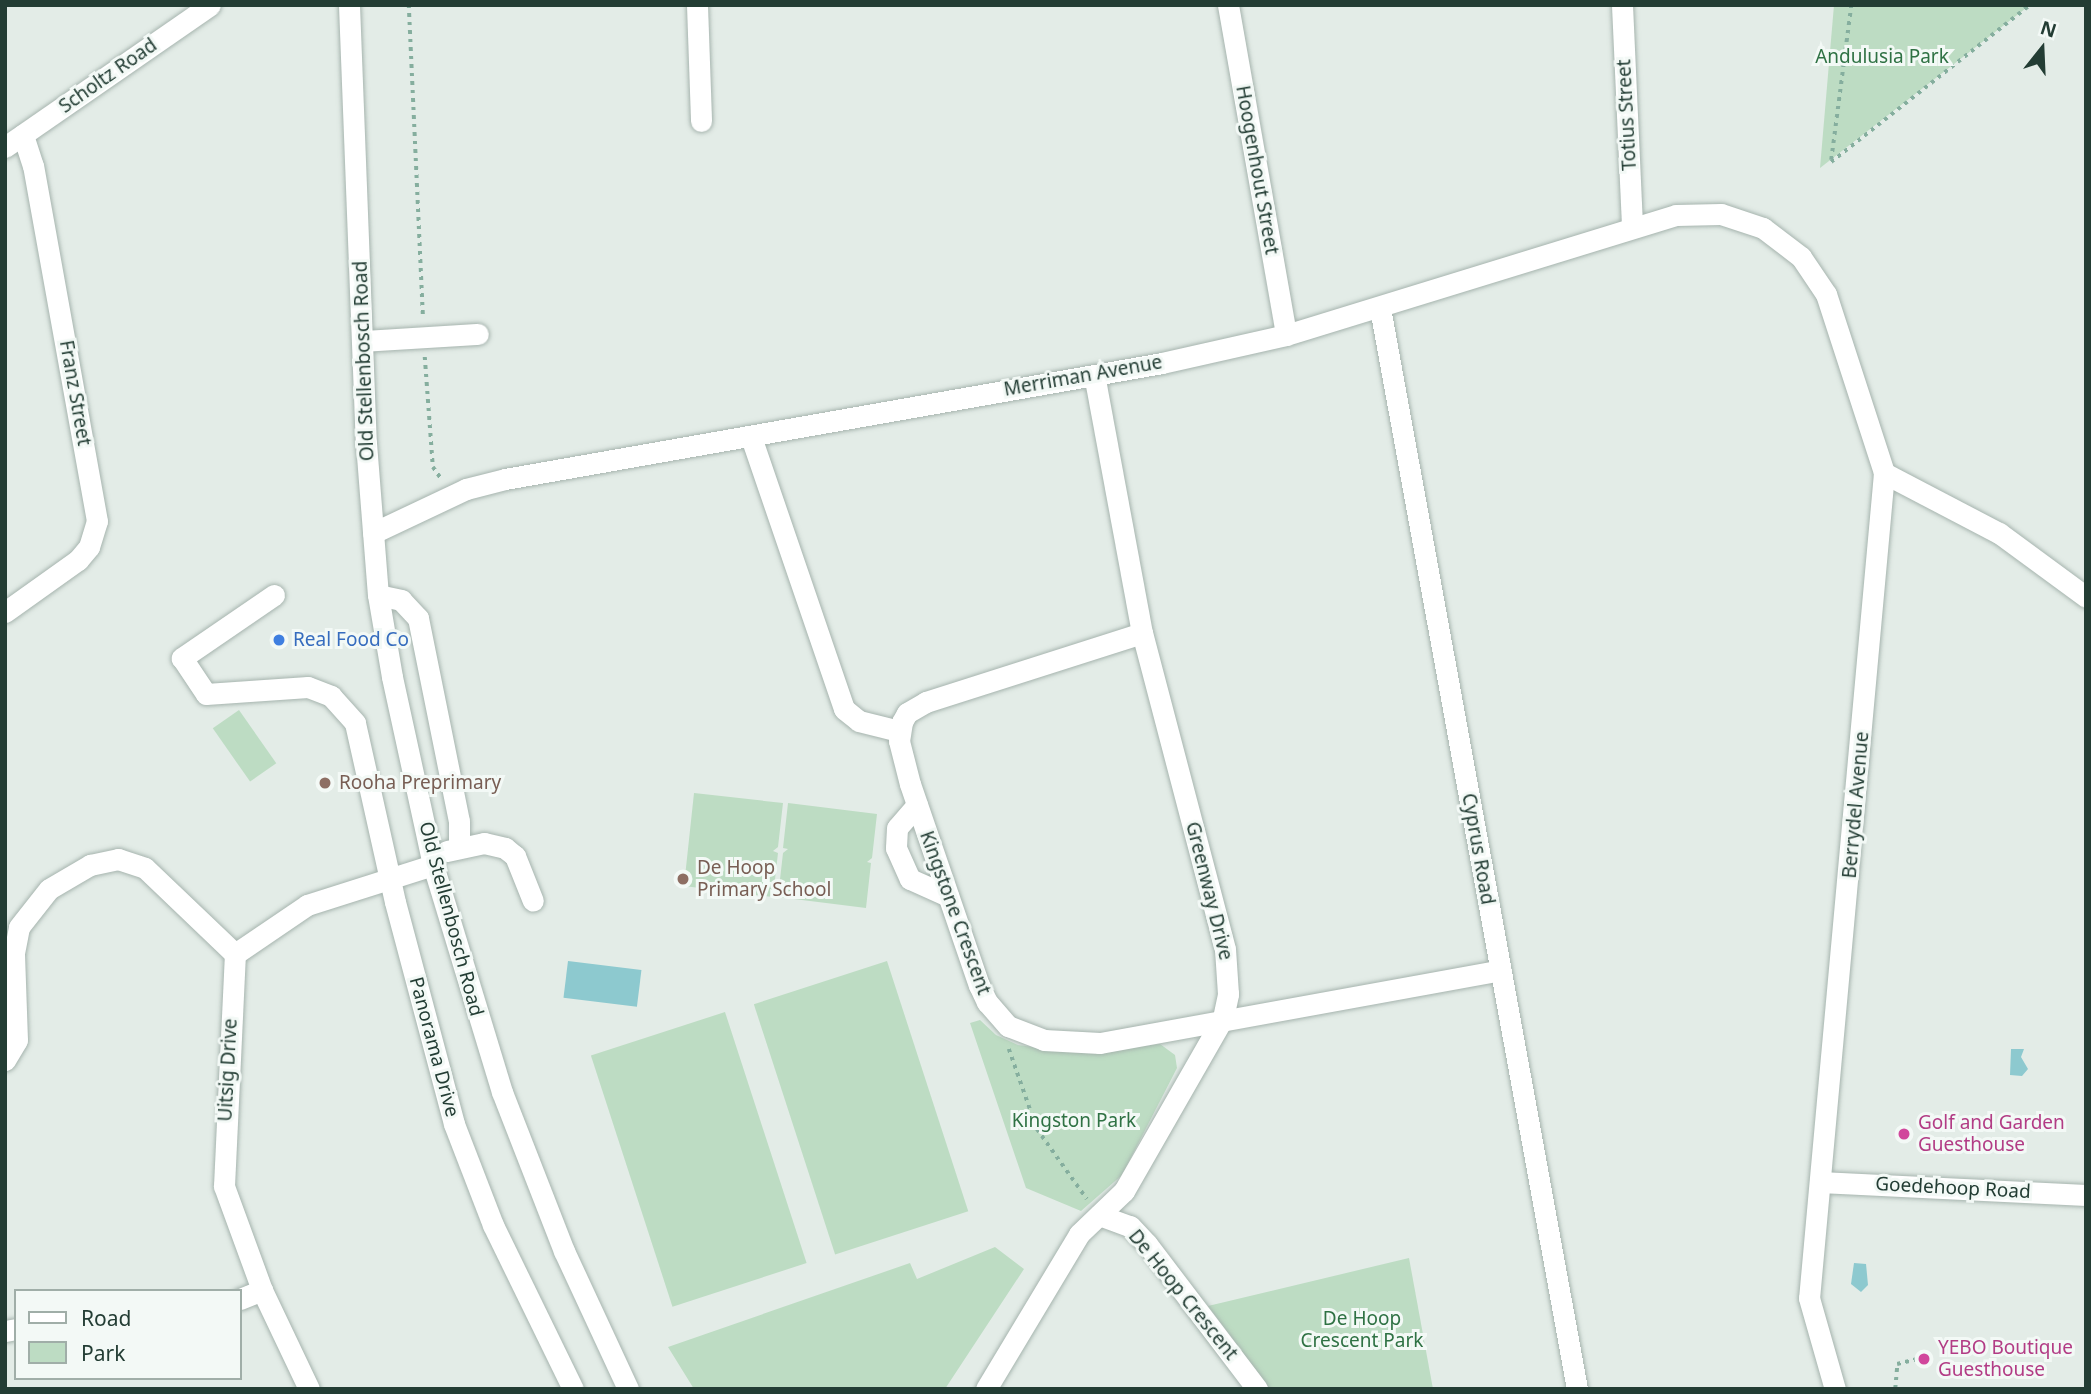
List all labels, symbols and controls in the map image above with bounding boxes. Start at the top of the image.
north arrow [2007,14,2077,84]
text: N [2037,14,2060,44]
street label: Scholtz Road [55,34,161,118]
park label: Andulusia Park [1815,46,1949,68]
street label: Totius Street [1613,59,1641,171]
street label: Hoogenhout Street [1231,84,1283,256]
street label: Old Stellenbosch Road [349,260,379,462]
street label: Franz Street [55,339,95,447]
street label: Merriman Avenue [1002,351,1164,401]
place label: Real Food Co [293,629,409,651]
marker: Real Food Co [271,632,287,648]
street label: Berrydel Avenue [1838,731,1874,879]
place label: Rooha Preprimary [339,772,501,794]
marker: Rooha Preprimary [317,775,333,791]
street label: Cyprus Road [1457,792,1499,906]
street label: Old Stellenbosch Road [414,819,488,1019]
street label: Greenway Drive [1181,820,1237,962]
street label: Kingstone Crescent [915,828,995,998]
place label: De Hoop Primary School [697,857,831,901]
marker: De Hoop Primary School [675,871,691,887]
street label: Panorama Drive [404,975,464,1119]
street label: Uitsig Drive [214,1018,242,1122]
park label: Kingston Park [1012,1110,1136,1132]
place label: Golf and Garden Guesthouse [1918,1112,2065,1156]
marker: Golf and Garden Guesthouse [1896,1126,1912,1142]
street label: Goedehoop Road [1875,1173,2031,1203]
street label: De Hoop Crescent [1123,1225,1243,1365]
legend [14,1289,242,1380]
text: Road [81,1304,131,1332]
park label: De Hoop Crescent Park [1301,1308,1423,1352]
place label: YEBO Boutique Guesthouse [1938,1337,2073,1381]
text: Park [81,1339,125,1367]
marker: YEBO Boutique Guesthouse [1916,1351,1932,1367]

